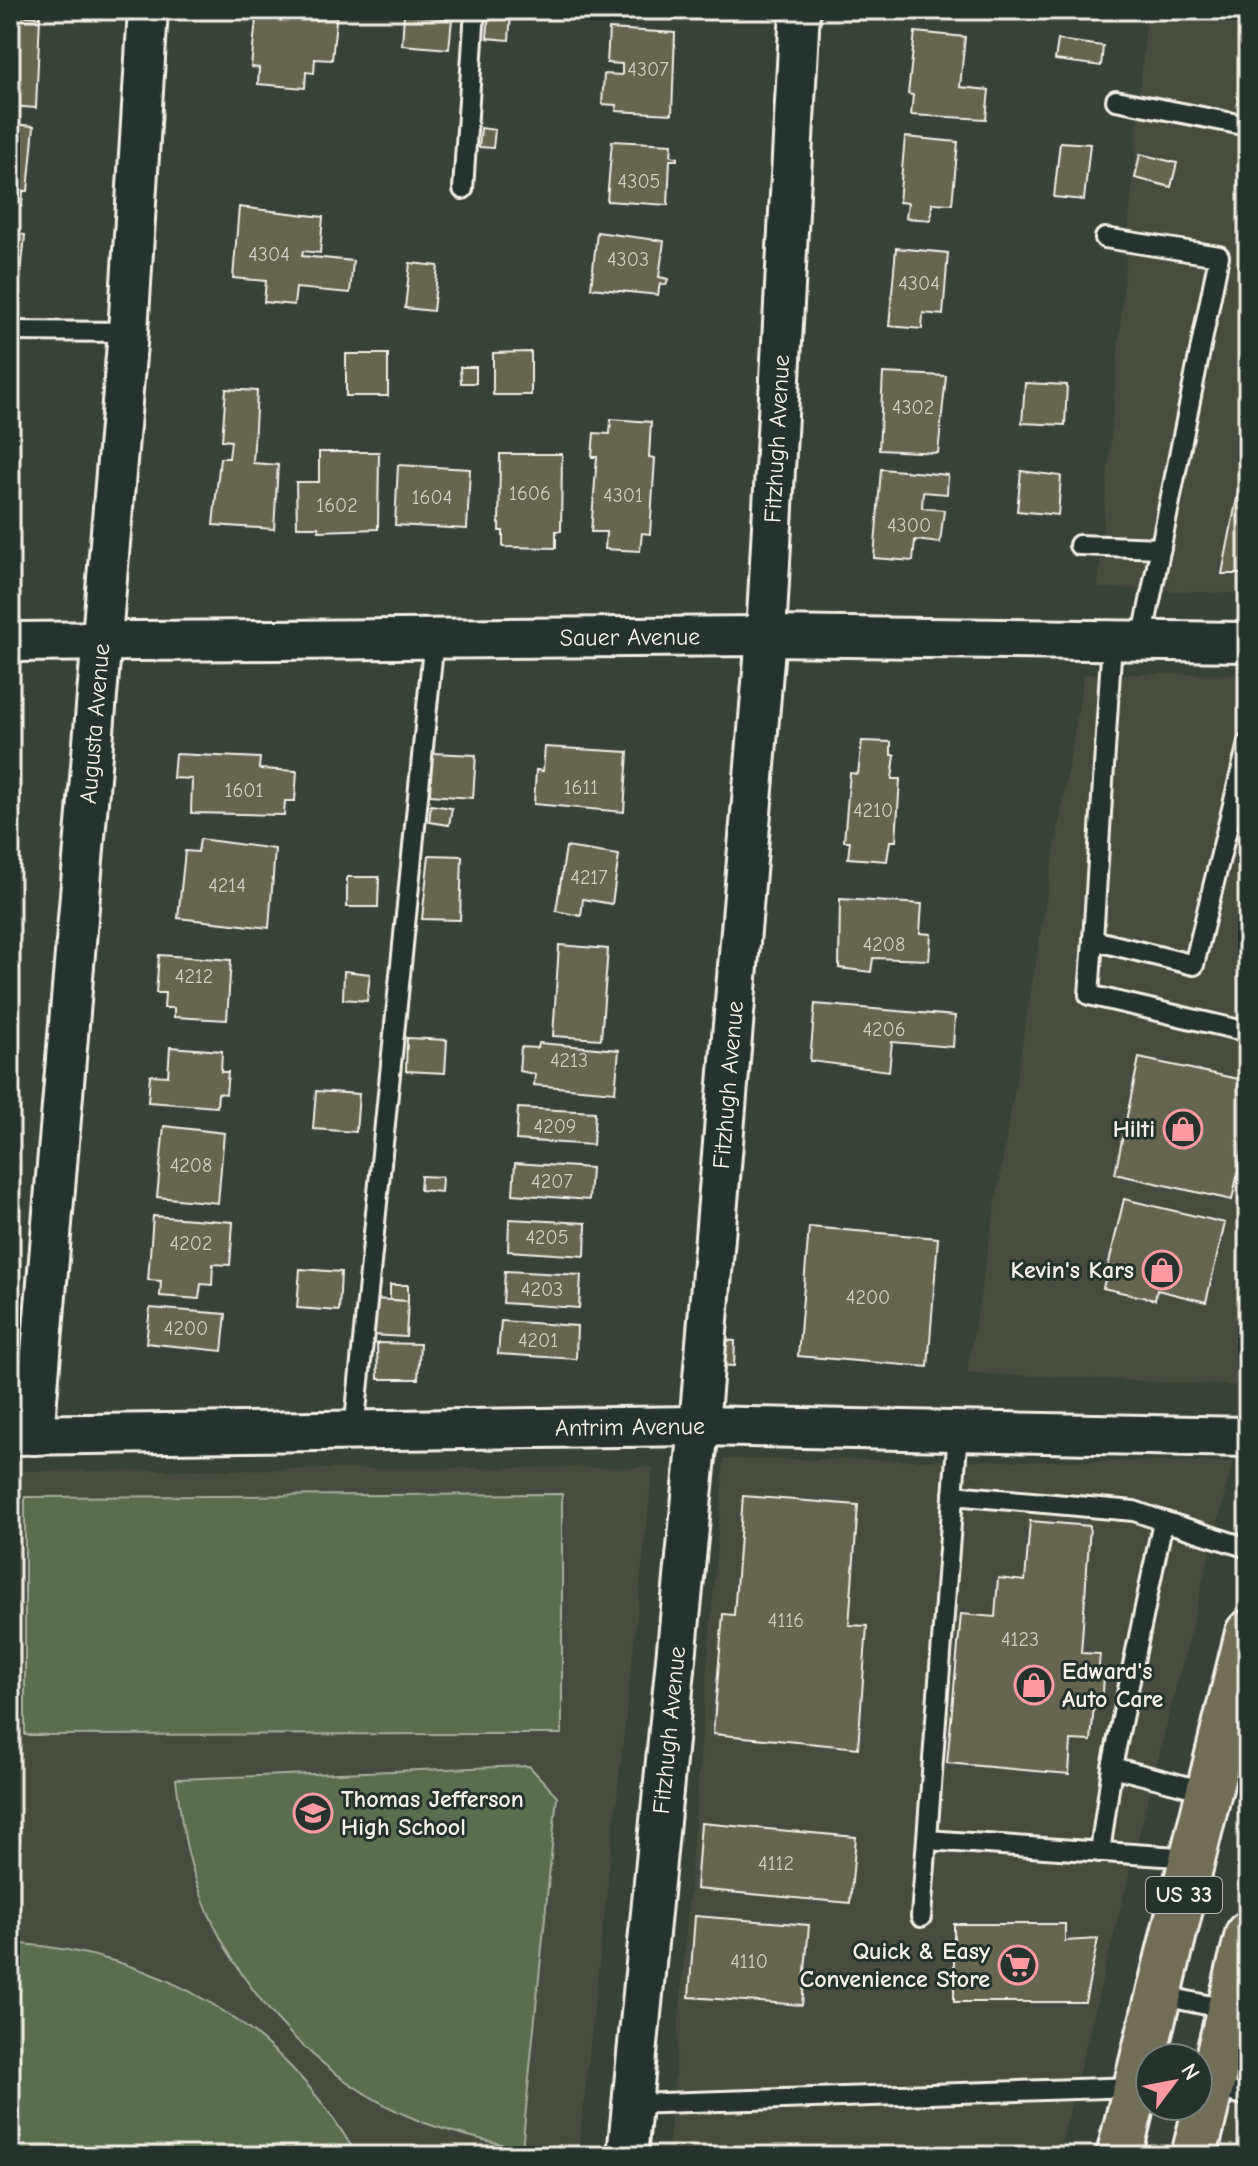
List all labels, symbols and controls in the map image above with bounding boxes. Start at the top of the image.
house number: 4307 [627,58,669,81]
house number: 4305 [618,170,660,193]
house number: 4304 [248,243,290,266]
house number: 4303 [607,248,649,271]
house number: 4304 [898,272,940,295]
street label: Fitzhugh Avenue [758,354,795,524]
house number: 4302 [892,396,934,419]
house number: 1606 [509,482,551,505]
house number: 4301 [603,484,643,507]
house number: 1604 [412,486,452,509]
house number: 1602 [316,494,358,517]
house number: 4300 [887,514,931,537]
street label: Sauer Avenue [560,623,700,652]
street label: Augusta Avenue [74,642,115,805]
house number: 1611 [564,776,598,799]
house number: 1601 [225,779,263,802]
house number: 4210 [853,799,893,822]
house number: 4217 [570,866,608,889]
house number: 4214 [208,874,246,897]
house number: 4208 [863,933,905,956]
house number: 4212 [175,965,213,988]
street label: Fitzhugh Avenue [707,1000,749,1170]
house number: 4206 [862,1018,906,1041]
house number: 4213 [550,1049,588,1072]
shop icon: Hilti [1162,1108,1204,1150]
house number: 4209 [534,1115,576,1138]
place label: Hilti [1113,1115,1155,1143]
house number: 4208 [170,1154,212,1177]
house number: 4207 [531,1170,573,1193]
house number: 4205 [525,1226,569,1249]
house number: 4202 [170,1232,212,1255]
shop icon: Kevin's Kars [1141,1249,1183,1291]
place label: Kevin's Kars [1010,1256,1134,1284]
house number: 4203 [521,1278,563,1301]
house number: 4200 [846,1286,890,1309]
house number: 4200 [164,1317,208,1340]
house number: 4201 [518,1329,558,1352]
street label: Antrim Avenue [555,1412,705,1442]
house number: 4116 [768,1609,804,1632]
house number: 4123 [1001,1628,1039,1651]
street label: Fitzhugh Avenue [647,1645,691,1815]
place label: Edward's Auto Care [1062,1657,1163,1713]
shop icon: Edward's Auto Care [1013,1664,1055,1706]
place label: Thomas Jefferson High School [341,1785,524,1841]
school or university icon: Thomas Jefferson High School [292,1792,334,1834]
house number: 4112 [758,1852,794,1875]
road number: US 33 [1146,1877,1222,1913]
place label: Quick & Easy Convenience Store [800,1937,990,1993]
supermarket icon: Quick & Easy Convenience Store [997,1944,1039,1986]
house number: 4110 [730,1950,768,1973]
north arrow [1134,2042,1214,2122]
text: N [1175,2059,1205,2085]

